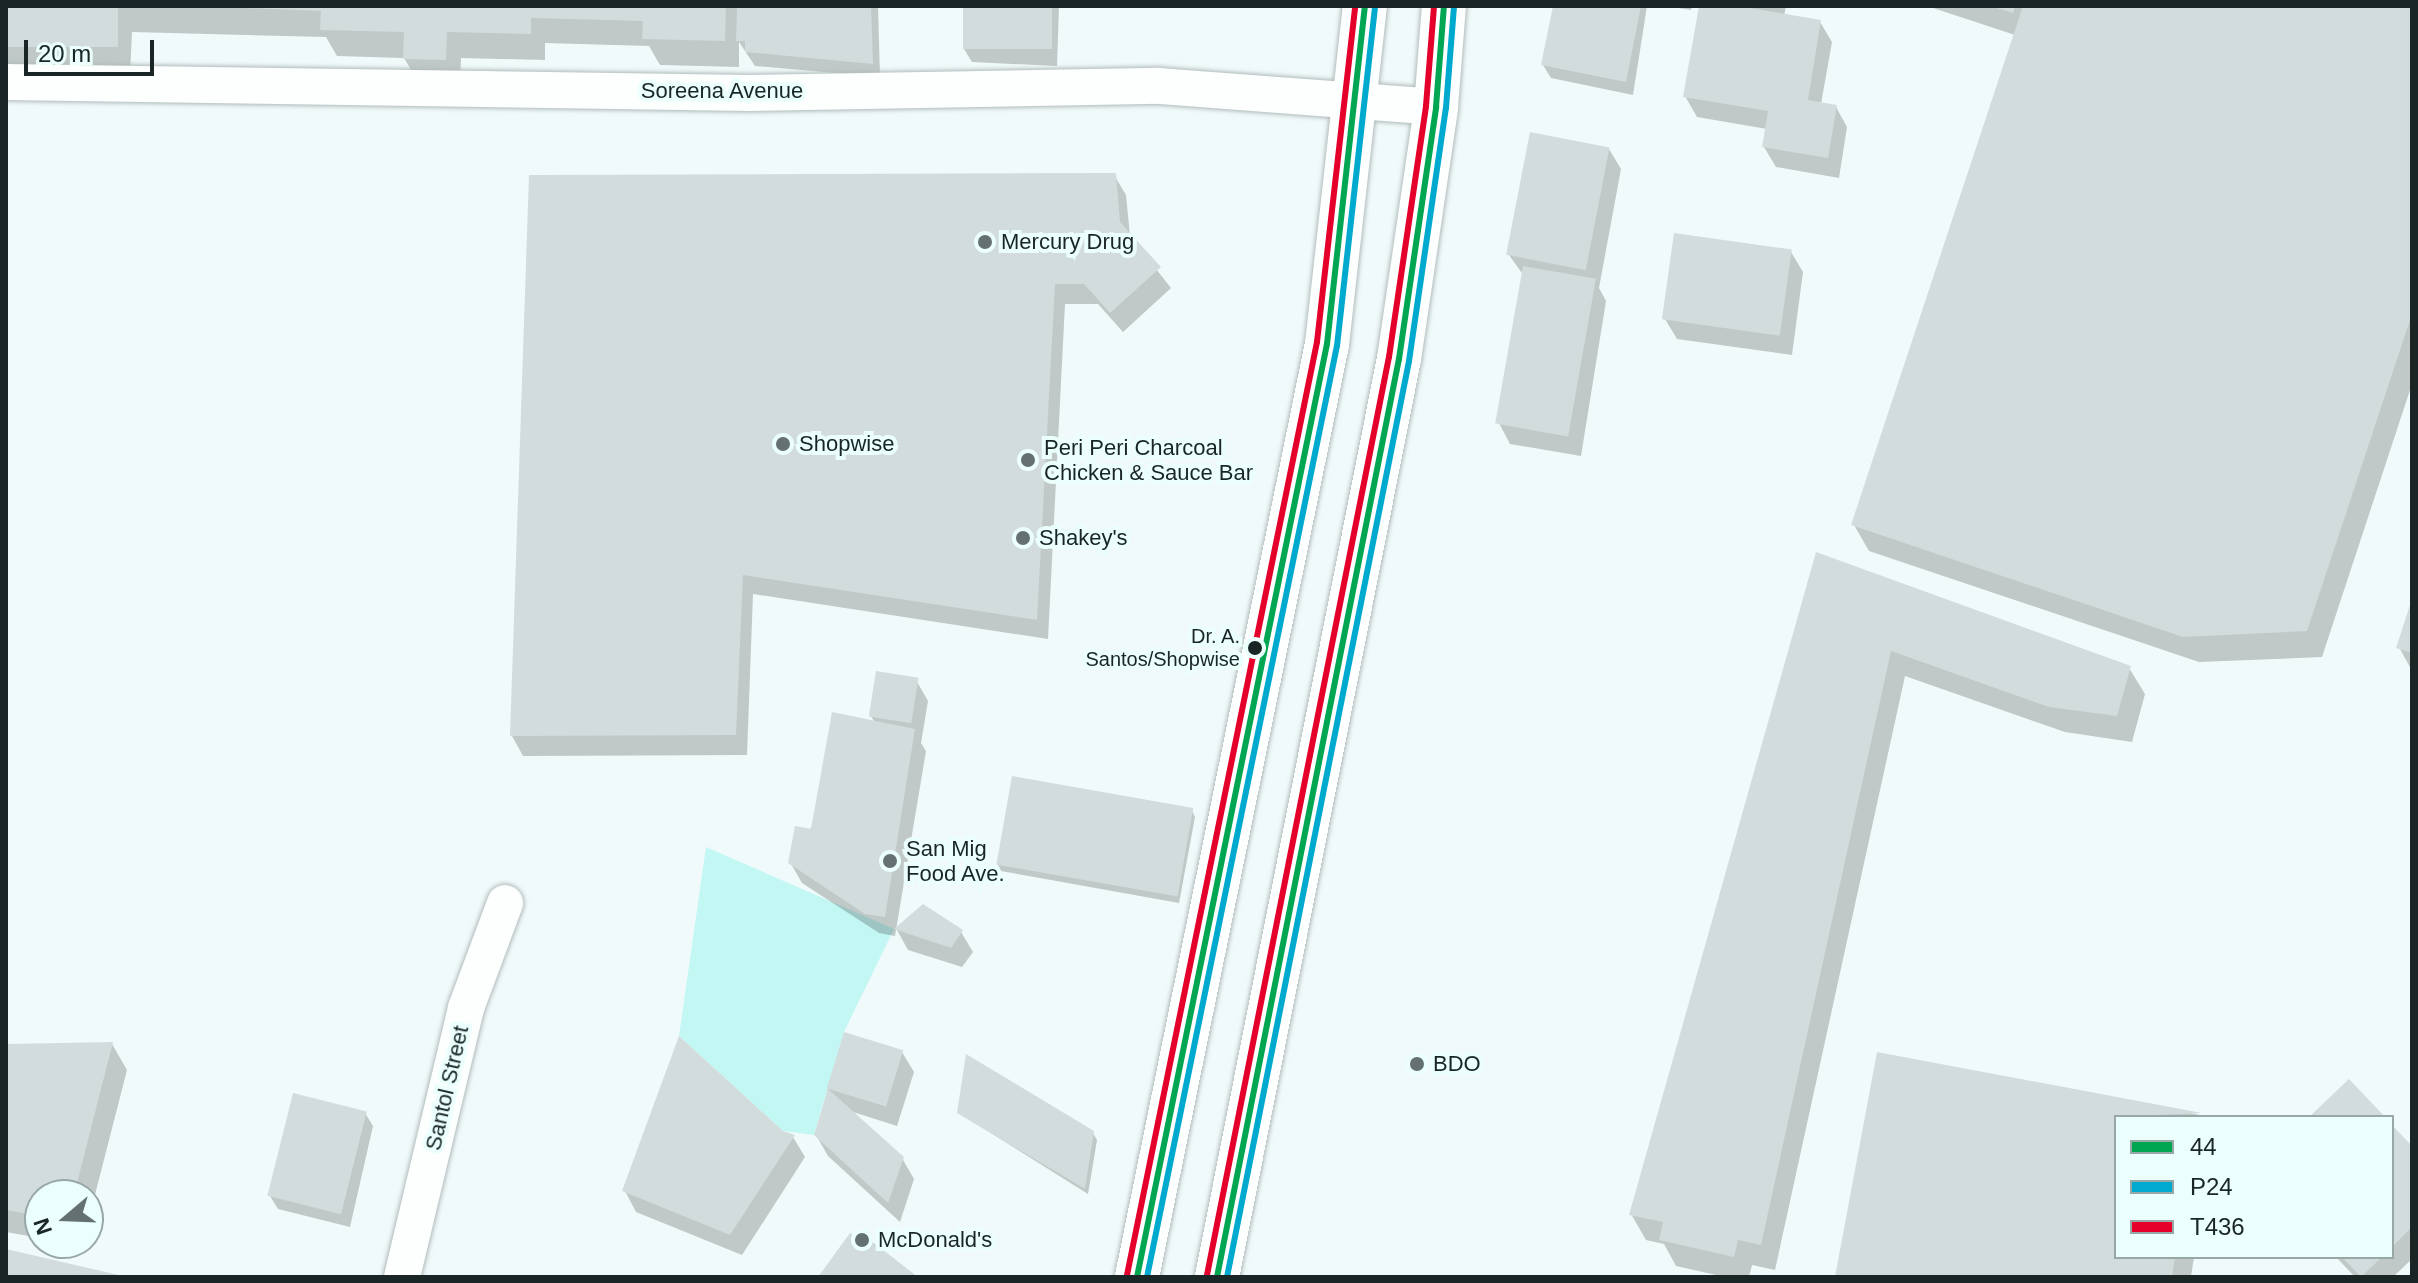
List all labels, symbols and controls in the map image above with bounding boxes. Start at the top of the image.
scale bar [28,24,158,74]
text: 20 m [38,40,91,67]
street label: Soreena Avenue [640,78,804,104]
place label: Mercury Drug [1001,229,1134,255]
marker: Mercury Drug [976,233,994,251]
place label: Shopwise [799,431,894,457]
place label: Peri Peri Charcoal Chicken & Sauce Bar [1044,434,1253,486]
marker: Shopwise [774,435,792,453]
marker: Peri Peri Charcoal Chicken & Sauce Bar [1019,451,1037,469]
place label: Shakey's [1039,525,1128,551]
marker: Shakey's [1014,529,1032,547]
place label: Dr. A. Santos/Shopwise [1085,624,1240,671]
marker: Dr. A. Santos/Shopwise [1247,640,1263,656]
place label: San Mig Food Ave. [906,835,1006,886]
marker: San Mig Food Ave. [881,852,899,870]
street label: Santol Street [420,1023,474,1153]
place label: BDO [1433,1051,1481,1077]
marker: BDO [1408,1055,1426,1073]
legend [2114,1115,2394,1259]
text: 44 [2190,1133,2217,1160]
text: P24 [2190,1173,2233,1200]
north arrow [24,1179,104,1259]
text: T436 [2190,1213,2245,1240]
text: N [28,1215,57,1238]
place label: McDonald's [878,1227,992,1253]
marker: McDonald's [853,1231,871,1249]

